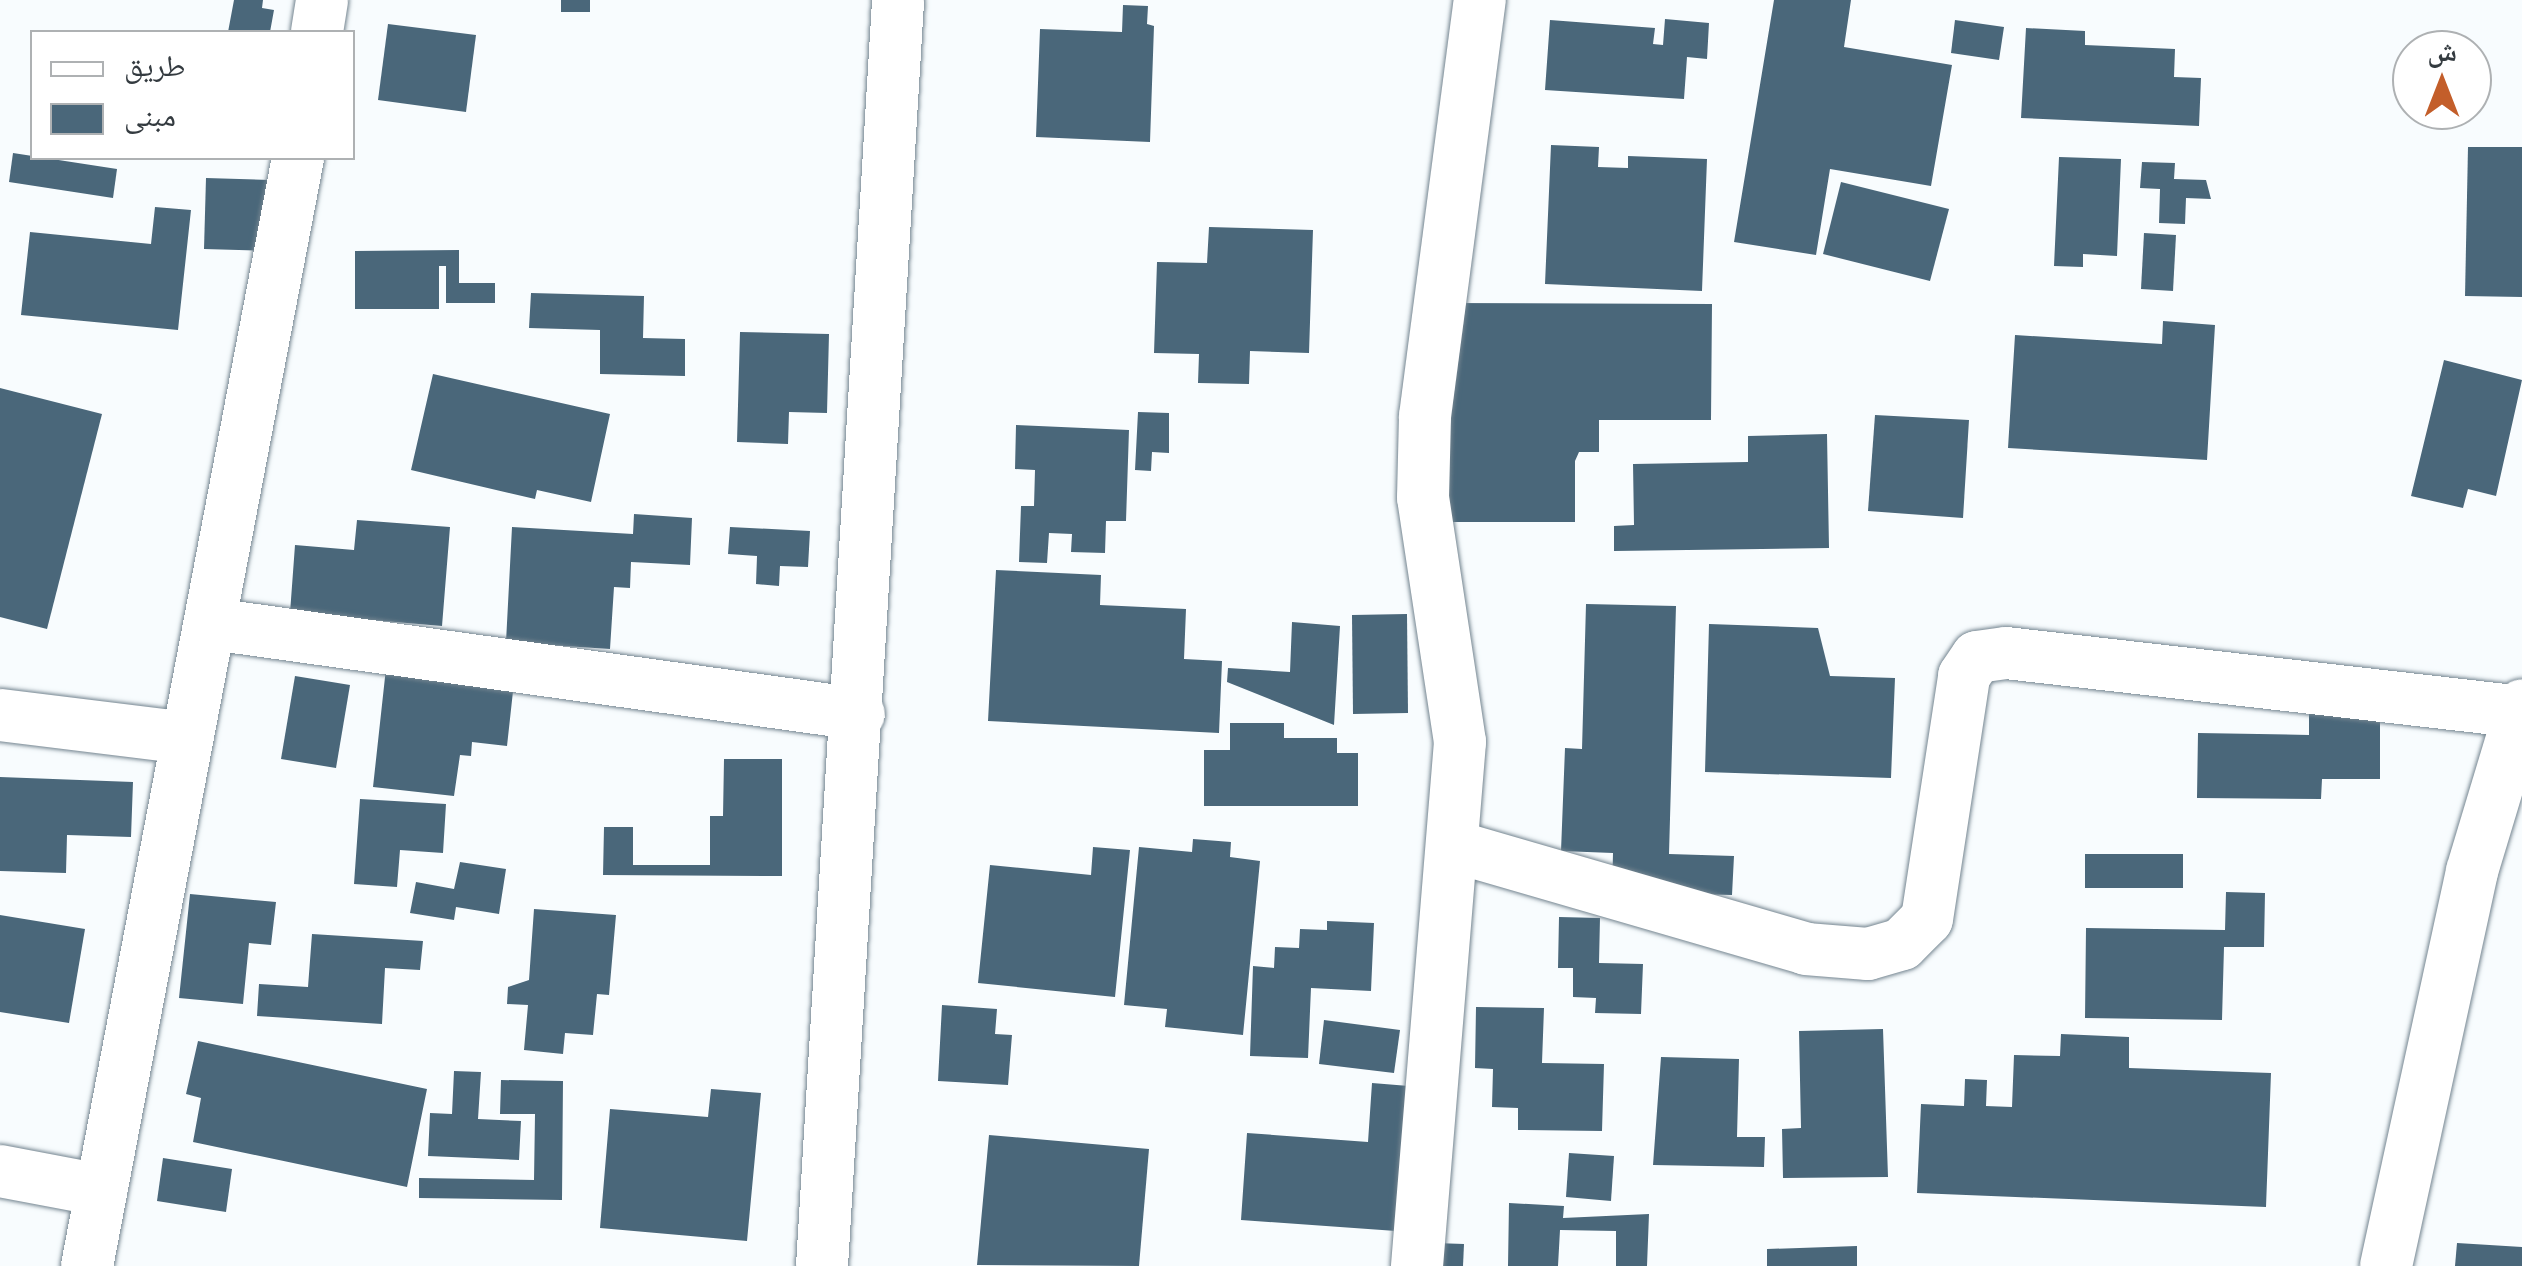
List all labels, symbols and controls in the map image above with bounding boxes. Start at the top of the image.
legend [30,30,355,160]
north arrow [2392,30,2492,130]
text: ش [2427,36,2457,67]
text: طريق [124,49,185,82]
text: مبنى [124,99,176,132]

